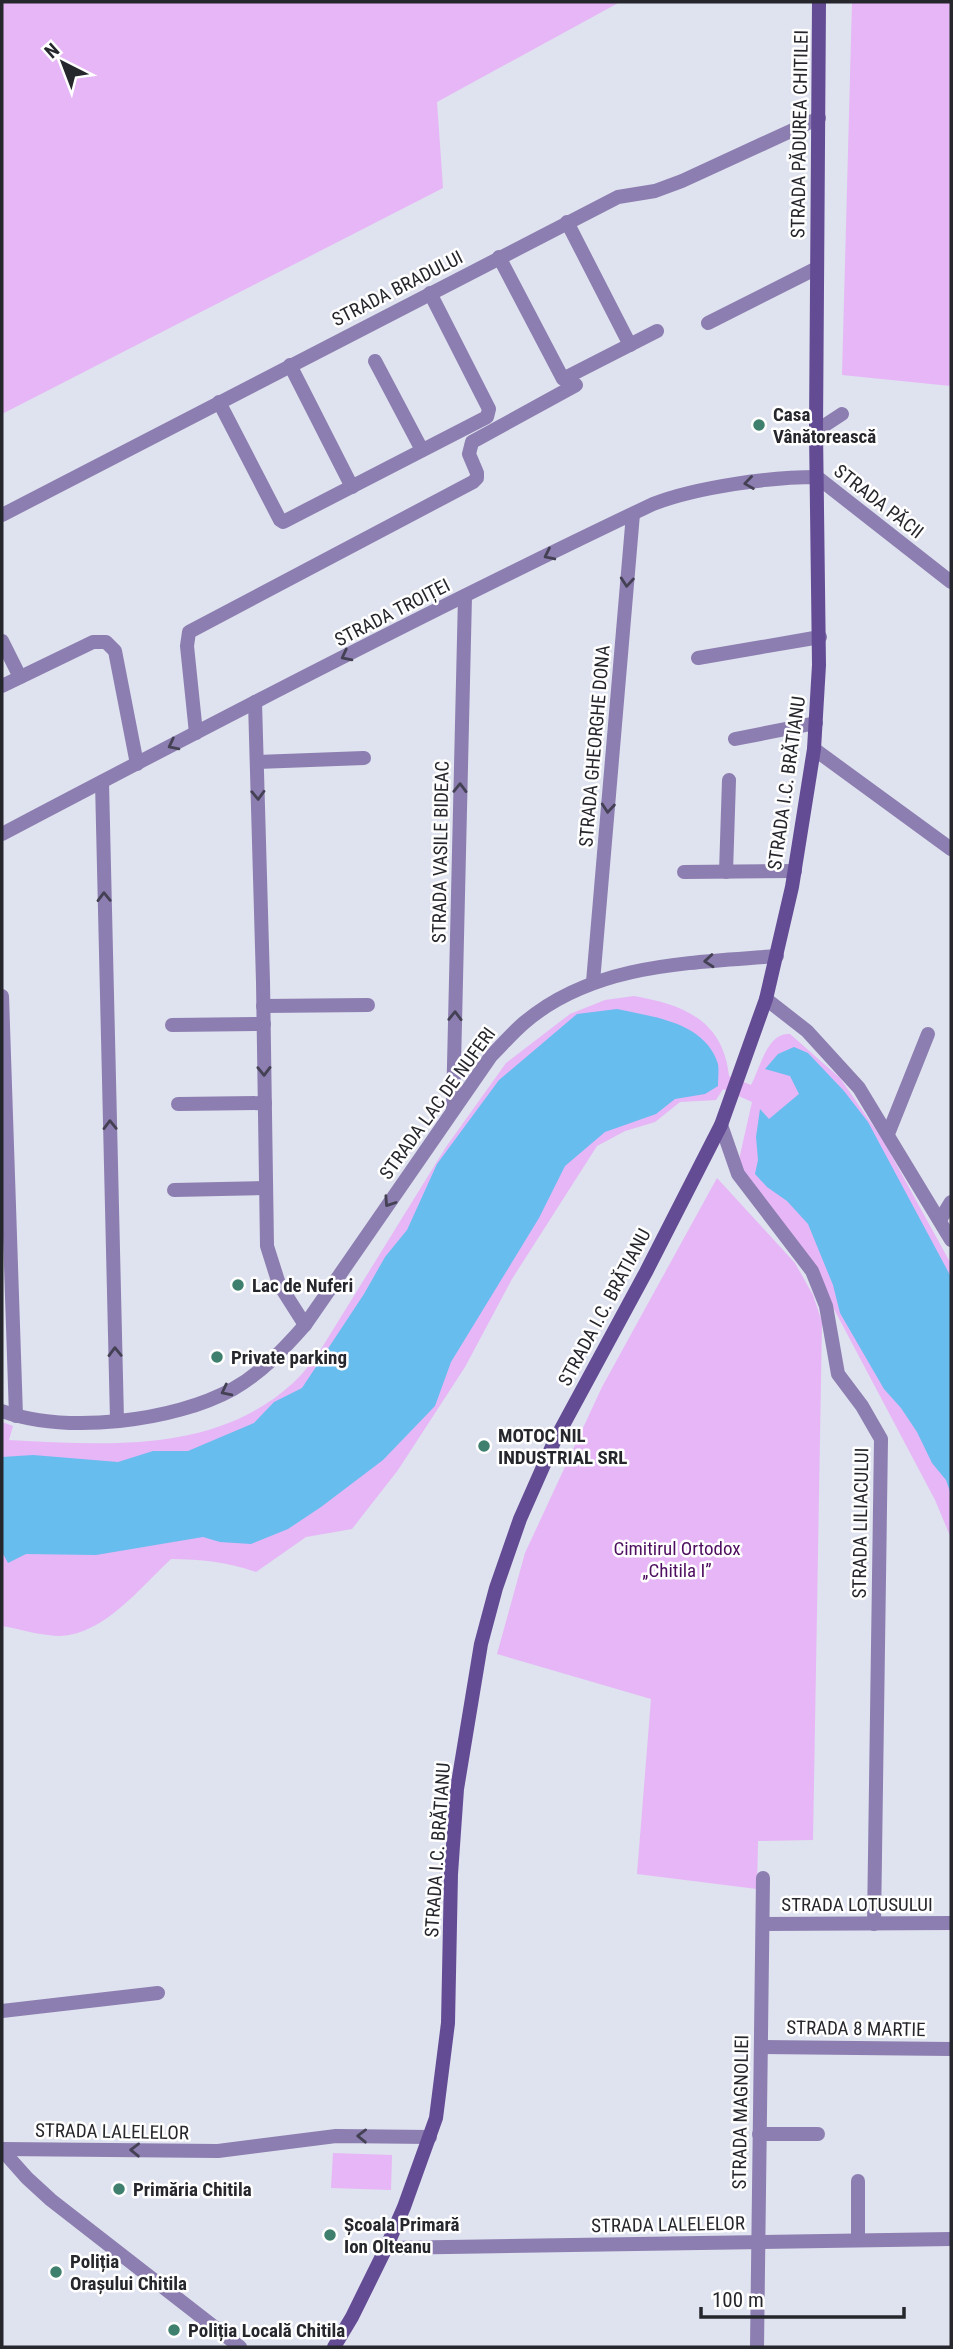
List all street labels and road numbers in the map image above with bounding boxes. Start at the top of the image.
street label: STRADA PĂDUREA CHITILEI [786,30,813,238]
street label: STRADA BRADULUI [328,246,466,331]
street label: STRADA PĂCII [829,459,928,543]
street label: STRADA TROIȚEI [331,574,454,651]
street label: STRADA GHEORGHE DONA [574,644,615,848]
street label: STRADA I.C. BRĂTIANU [763,695,810,871]
street label: STRADA VASILE BIDEAC [427,761,454,943]
street label: STRADA LAC DE NUFERI [374,1023,500,1184]
street label: STRADA I.C. BRĂTIANU [553,1225,656,1390]
street label: STRADA LILIACULUI [848,1447,873,1599]
street label: STRADA I.C. BRĂTIANU [420,1762,455,1938]
street label: STRADA LOTUSULUI [781,1893,933,1916]
street label: STRADA 8 MARTIE [786,2016,926,2041]
street label: STRADA MAGNOLIEI [728,2035,753,2189]
street label: STRADA LALELELOR [35,2119,189,2144]
street label: STRADA LALELELOR [591,2212,745,2237]

